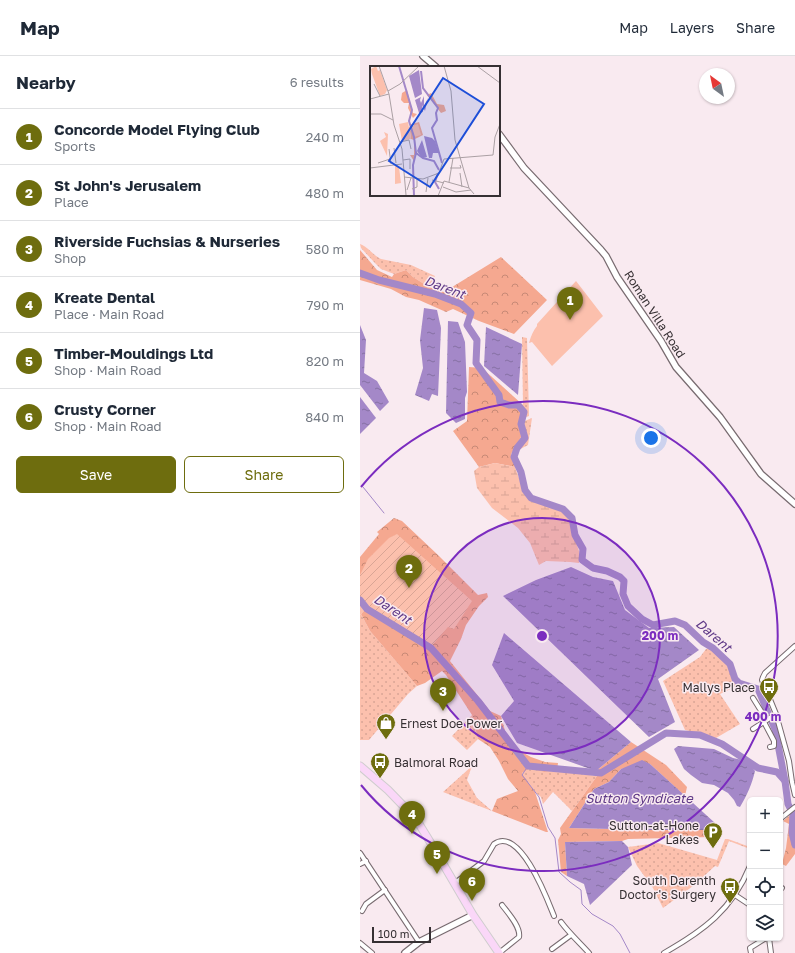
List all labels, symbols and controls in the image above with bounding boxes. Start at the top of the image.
text: Map [20,16,60,39]
text: Map [619,19,648,36]
text: Layers [670,19,714,36]
text: Share [736,19,775,36]
inset map [370,66,500,196]
north arrow [699,68,735,104]
text: Nearby [16,72,76,93]
text: 6 results [290,74,344,90]
text: Concorde Model Flying Club [54,120,260,138]
text: 1 [26,129,32,145]
text: 240 m [306,129,344,145]
text: Sports [54,138,96,154]
text: St John's Jerusalem [54,176,201,194]
text: 2 [25,185,33,201]
text: 480 m [305,185,344,201]
text: Place [54,194,89,210]
text: Riverside Fuchsias & Nurseries [54,232,280,250]
text: 3 [25,241,33,257]
text: 580 m [306,241,344,257]
text: Shop [54,250,86,266]
street label: Roman Villa Road [621,268,689,360]
water label: Darent [423,272,469,303]
pin: 1 [557,287,583,320]
text: Kreate Dental [54,288,155,306]
text: 4 [25,297,33,313]
text: 790 m [306,297,344,313]
text: Place · Main Road [54,306,164,322]
text: Timber-Mouldings Ltd [54,344,213,362]
text: 5 [25,353,33,369]
text: 820 m [306,353,344,369]
text: Shop · Main Road [54,362,162,378]
text: Crusty Corner [54,400,156,418]
text: 6 [25,409,33,425]
text: 840 m [305,409,344,425]
text: Shop · Main Road [54,418,162,434]
your location [641,428,661,448]
button: Save [16,456,176,493]
button: Share [184,456,344,493]
pin: 2 [396,555,422,588]
water label: Darent [371,591,416,628]
water label: Darent [693,615,736,656]
text: 200 m [642,628,678,643]
centre of rings [535,629,549,643]
bus stop icon: Mallys Place [758,676,780,704]
pin: 3 [430,678,456,711]
place label: Mallys Place [682,680,755,695]
text: 400 m [745,709,781,724]
shop icon: Ernest Doe Power [375,712,397,740]
place label: Ernest Doe Power [400,716,502,731]
bus stop icon: Balmoral Road [369,751,391,779]
place label: Balmoral Road [394,755,478,770]
water label: Sutton Syndicate [585,790,694,806]
map controls [747,797,783,941]
button: + [747,797,783,833]
pin: 4 [399,801,425,834]
place label: Sutton-at-Hone Lakes [609,818,699,847]
parking icon: Sutton-at-Hone Lakes [702,821,724,849]
button: − [747,833,783,869]
pin: 5 [424,841,450,874]
pin: 6 [459,868,485,901]
button: locate [747,869,783,905]
place label: South Darenth Doctor's Surgery [619,873,716,902]
bus stop icon: South Darenth Doctor's Surgery [719,876,741,904]
button: layers [747,905,783,941]
scale bar [372,925,431,944]
text: 100 m [378,927,409,940]

